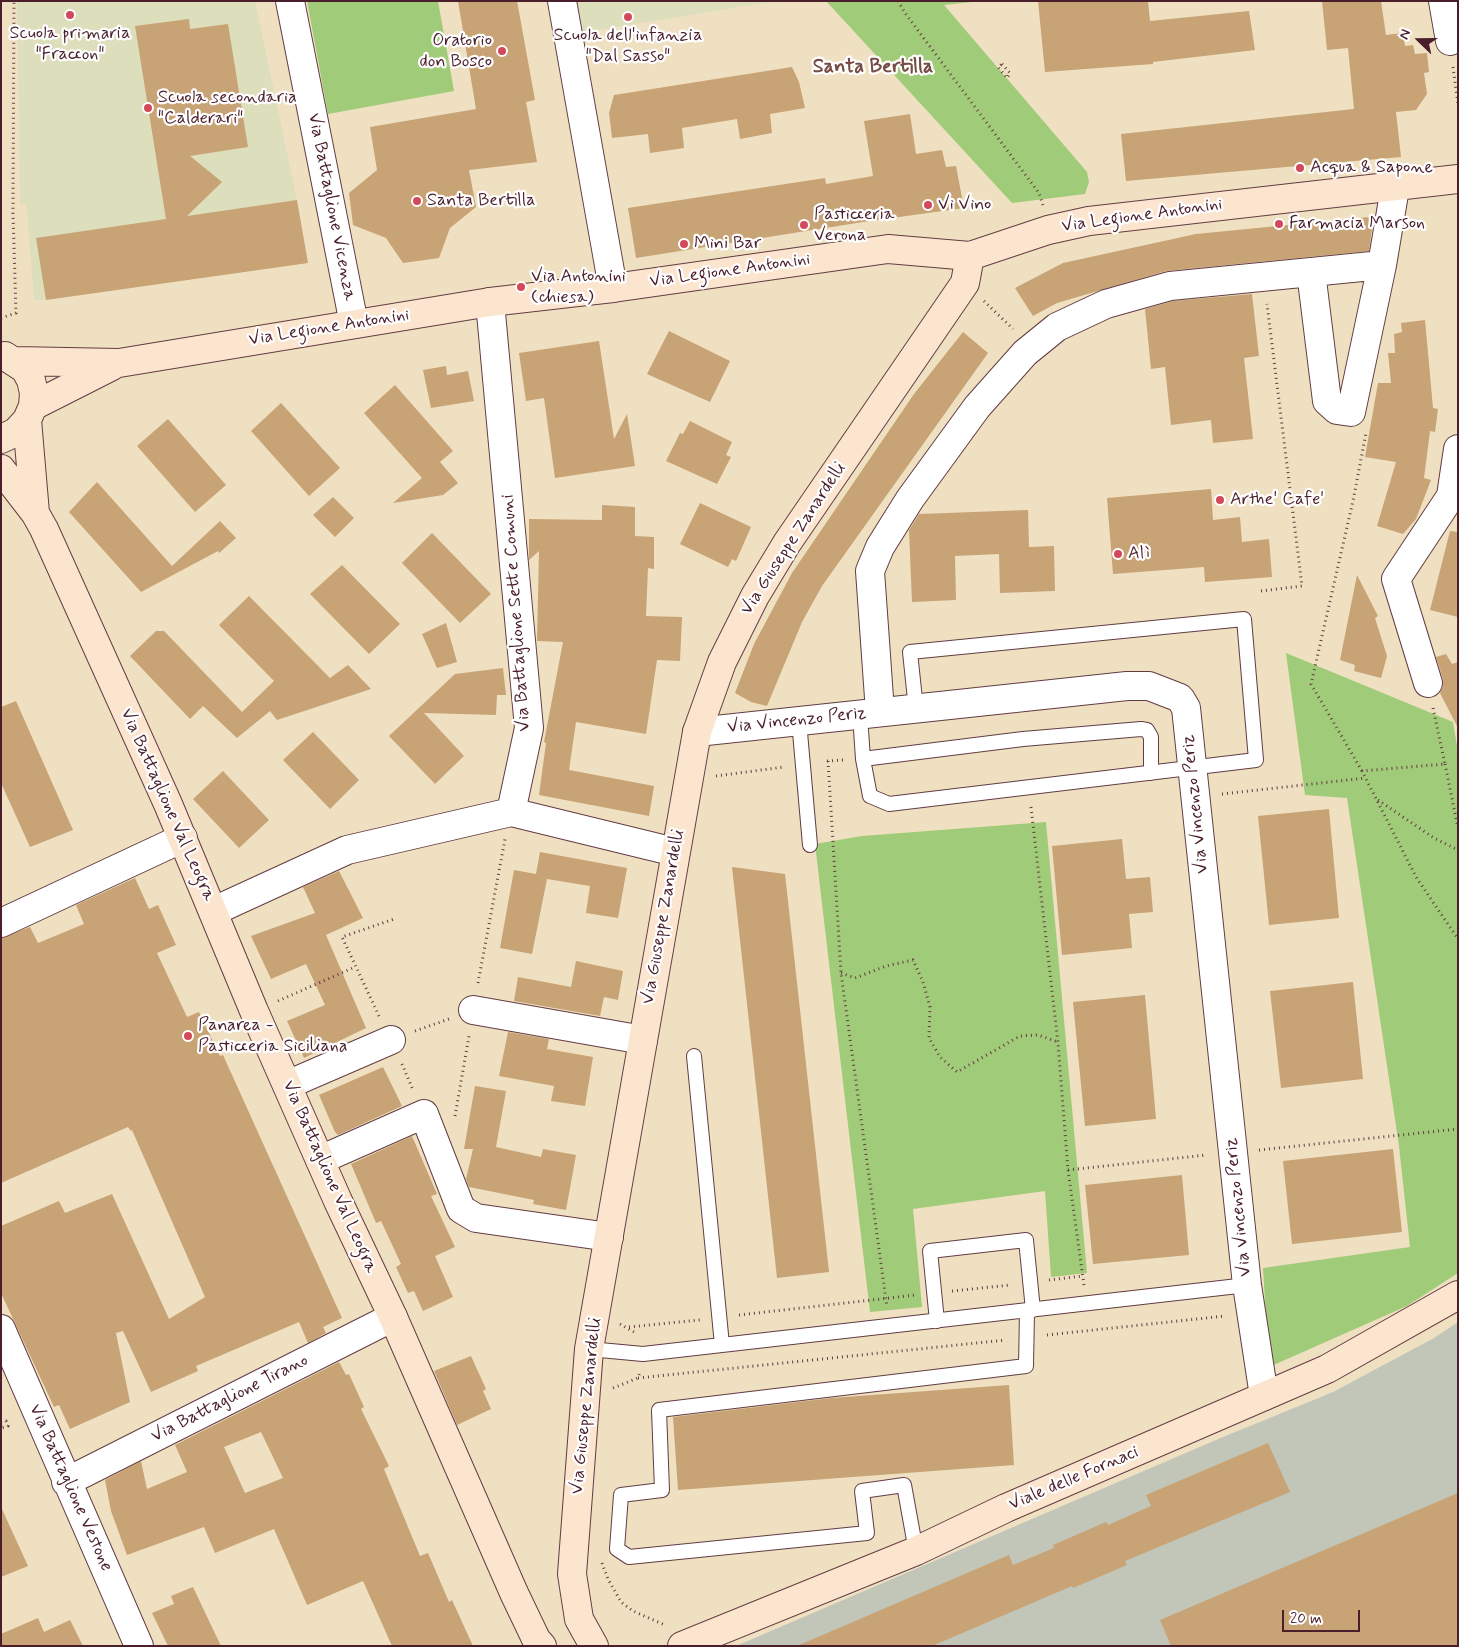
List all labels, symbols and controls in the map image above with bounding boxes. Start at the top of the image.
marker: Scuola primaria "Fraccon" [64,9,76,21]
marker: Scuola dell'infanzia "Dal Sasso" [622,11,634,23]
north arrow [1394,15,1444,65]
place label: Scuola primaria "Fraccon" [9,23,131,66]
place label: Scuola dell'infanzia "Dal Sasso" [554,25,702,68]
text: N [1395,27,1415,42]
place label: Oratorio don Bosco [420,30,492,72]
marker: Oratorio don Bosco [496,45,508,57]
district label: Santa Bertilla [813,56,933,80]
place label: Scuola secondaria "Calderari" [158,87,297,130]
marker: Scuola secondaria "Calderari" [142,102,154,114]
street label: Via Battaglione Vicenza [302,111,360,303]
place label: Acqua & Sapone [1310,157,1433,179]
marker: Acqua & Sapone [1294,162,1306,174]
place label: Santa Bertilla [427,190,535,212]
place label: Vi Vino [938,194,991,216]
street label: Via Legione Antonini [1060,194,1224,238]
marker: Santa Bertilla [411,195,423,207]
marker: Vi Vino [922,199,934,211]
place label: Pasticceria Verona [814,204,895,246]
place label: Farmacia Marson [1289,213,1425,235]
marker: Farmacia Marson [1273,218,1285,230]
marker: Pasticceria Verona [798,219,810,231]
place label: Mini Bar [694,233,761,255]
marker: Mini Bar [678,238,690,250]
street label: Via Legione Antonini [648,249,812,293]
place label: Via Antonini (chiesa) [531,266,626,308]
marker: Via Antonini (chiesa) [515,281,527,293]
street label: Via Legione Antonini [247,305,411,351]
street label: Via Giuseppe Zanardelli [737,459,851,619]
place label: Arthe' Cafe' [1230,489,1324,511]
street label: Via Battaglione Sette Comuni [498,494,536,732]
marker: Arthe' Cafe' [1214,494,1226,506]
place label: Alì [1128,543,1149,565]
marker: Alì [1112,548,1124,560]
street label: Via Vincenzo Periz [726,703,868,739]
street label: Via Battaglione Val Leogra [115,705,219,905]
street label: Via Vincenzo Periz [1178,733,1214,875]
street label: Via Giuseppe Zanardelli [638,828,690,1006]
place label: Panarea - Pasticceria Siciliana [198,1015,348,1058]
marker: Panarea - Pasticceria Siciliana [182,1030,194,1042]
street label: Via Battaglione Val Leogra [277,1077,381,1277]
street label: Via Vincenzo Periz [1221,1136,1257,1278]
street label: Via Giuseppe Zanardelli [567,1317,607,1495]
street label: Via Battaglione Tirano [148,1350,312,1448]
street label: Via Battaglione Vestone [23,1401,117,1575]
street label: Viale delle Fornaci [1006,1442,1142,1516]
scale bar [1284,1600,1362,1632]
text: 20 m [1290,1609,1322,1629]

